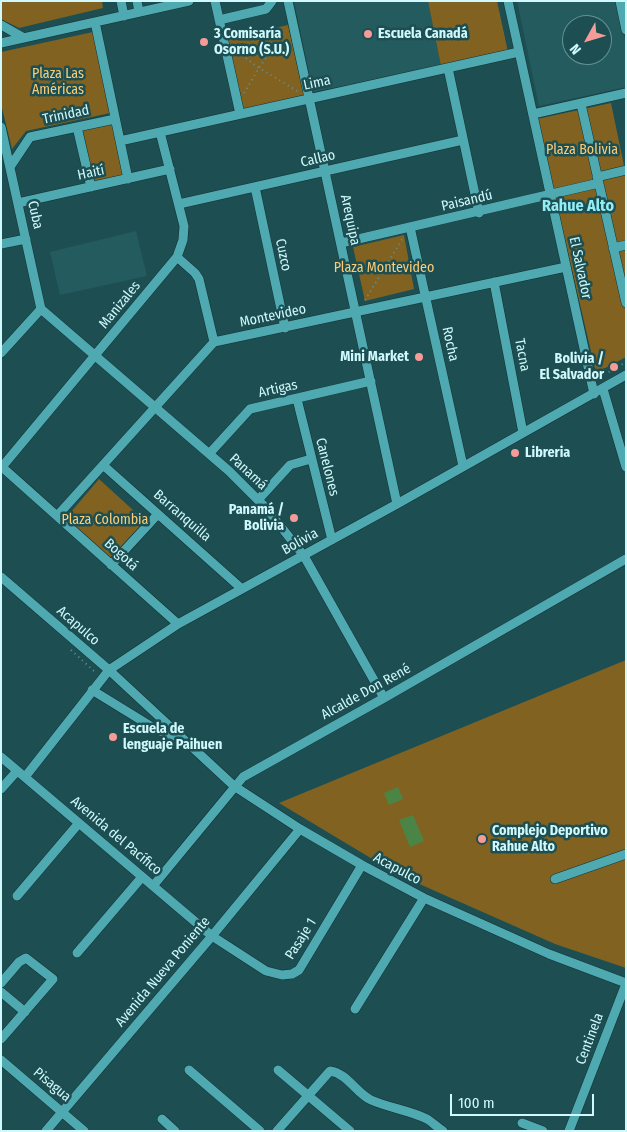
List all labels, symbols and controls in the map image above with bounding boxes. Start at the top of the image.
north arrow [562,15,612,65]
place label: 3 Comisaría Osorno (S.U.) [214,26,289,58]
place label: Escuela Canadá [378,26,468,42]
marker: Escuela Canadá [362,28,374,40]
marker: 3 Comisaría Osorno (S.U.) [198,36,210,48]
text: N [566,41,585,58]
park label: Plaza Las Américas [32,66,84,98]
street label: Lima [302,72,332,94]
street label: Trinidad [41,102,91,128]
park label: Plaza Bolivia [546,142,618,158]
street label: Callao [299,147,337,171]
street label: Haití [76,162,106,184]
street label: Paisandú [440,187,494,215]
street label: Arequipa [336,193,364,247]
district label: Rahue Alto [542,197,614,217]
street label: Cuba [24,199,46,231]
street label: El Salvador [565,235,595,301]
street label: Cuzco [271,237,295,273]
park label: Plaza Montevideo [334,260,434,276]
street label: Manizales [96,278,144,332]
street label: Montevideo [238,301,308,331]
street label: Rocha [438,325,462,363]
street label: Tacna [511,337,533,373]
place label: Mini Market [340,349,409,365]
marker: Mini Market [413,351,425,363]
place label: Bolivia / El Salvador [539,351,604,384]
marker: Bolivia / El Salvador [608,361,620,373]
street label: Artigas [257,377,299,401]
street label: Canelones [312,436,342,498]
place label: Libreria [525,445,570,461]
marker: Libreria [509,447,521,459]
street label: Panamá [226,450,270,494]
street label: Barranquilla [150,486,214,546]
place label: Panamá / Bolivia [229,502,284,534]
park label: Plaza Colombia [62,512,148,528]
marker: Panamá / Bolivia [288,512,300,524]
street label: Bolivia [279,525,321,559]
street label: Bogotá [100,535,142,575]
street label: Acapulco [53,603,103,649]
street label: Alcalde Don René [318,660,414,724]
place label: Escuela de lenguaje Paihuen [123,721,222,754]
marker: Escuela de lenguaje Paihuen [107,731,119,743]
street label: Avenida del Pacífico [67,793,165,879]
place label: Complejo Deportivo Rahue Alto [492,823,608,856]
marker: Complejo Deportivo Rahue Alto [476,833,488,845]
street label: Acapulco [370,849,424,889]
street label: Avenida Nueva Poniente [112,914,214,1030]
street label: Pasaje 1 [282,915,320,963]
street label: Centinela [572,1011,608,1067]
street label: Pisagua [30,1064,74,1106]
scale bar [452,1084,596,1116]
text: 100 m [458,1094,495,1112]

